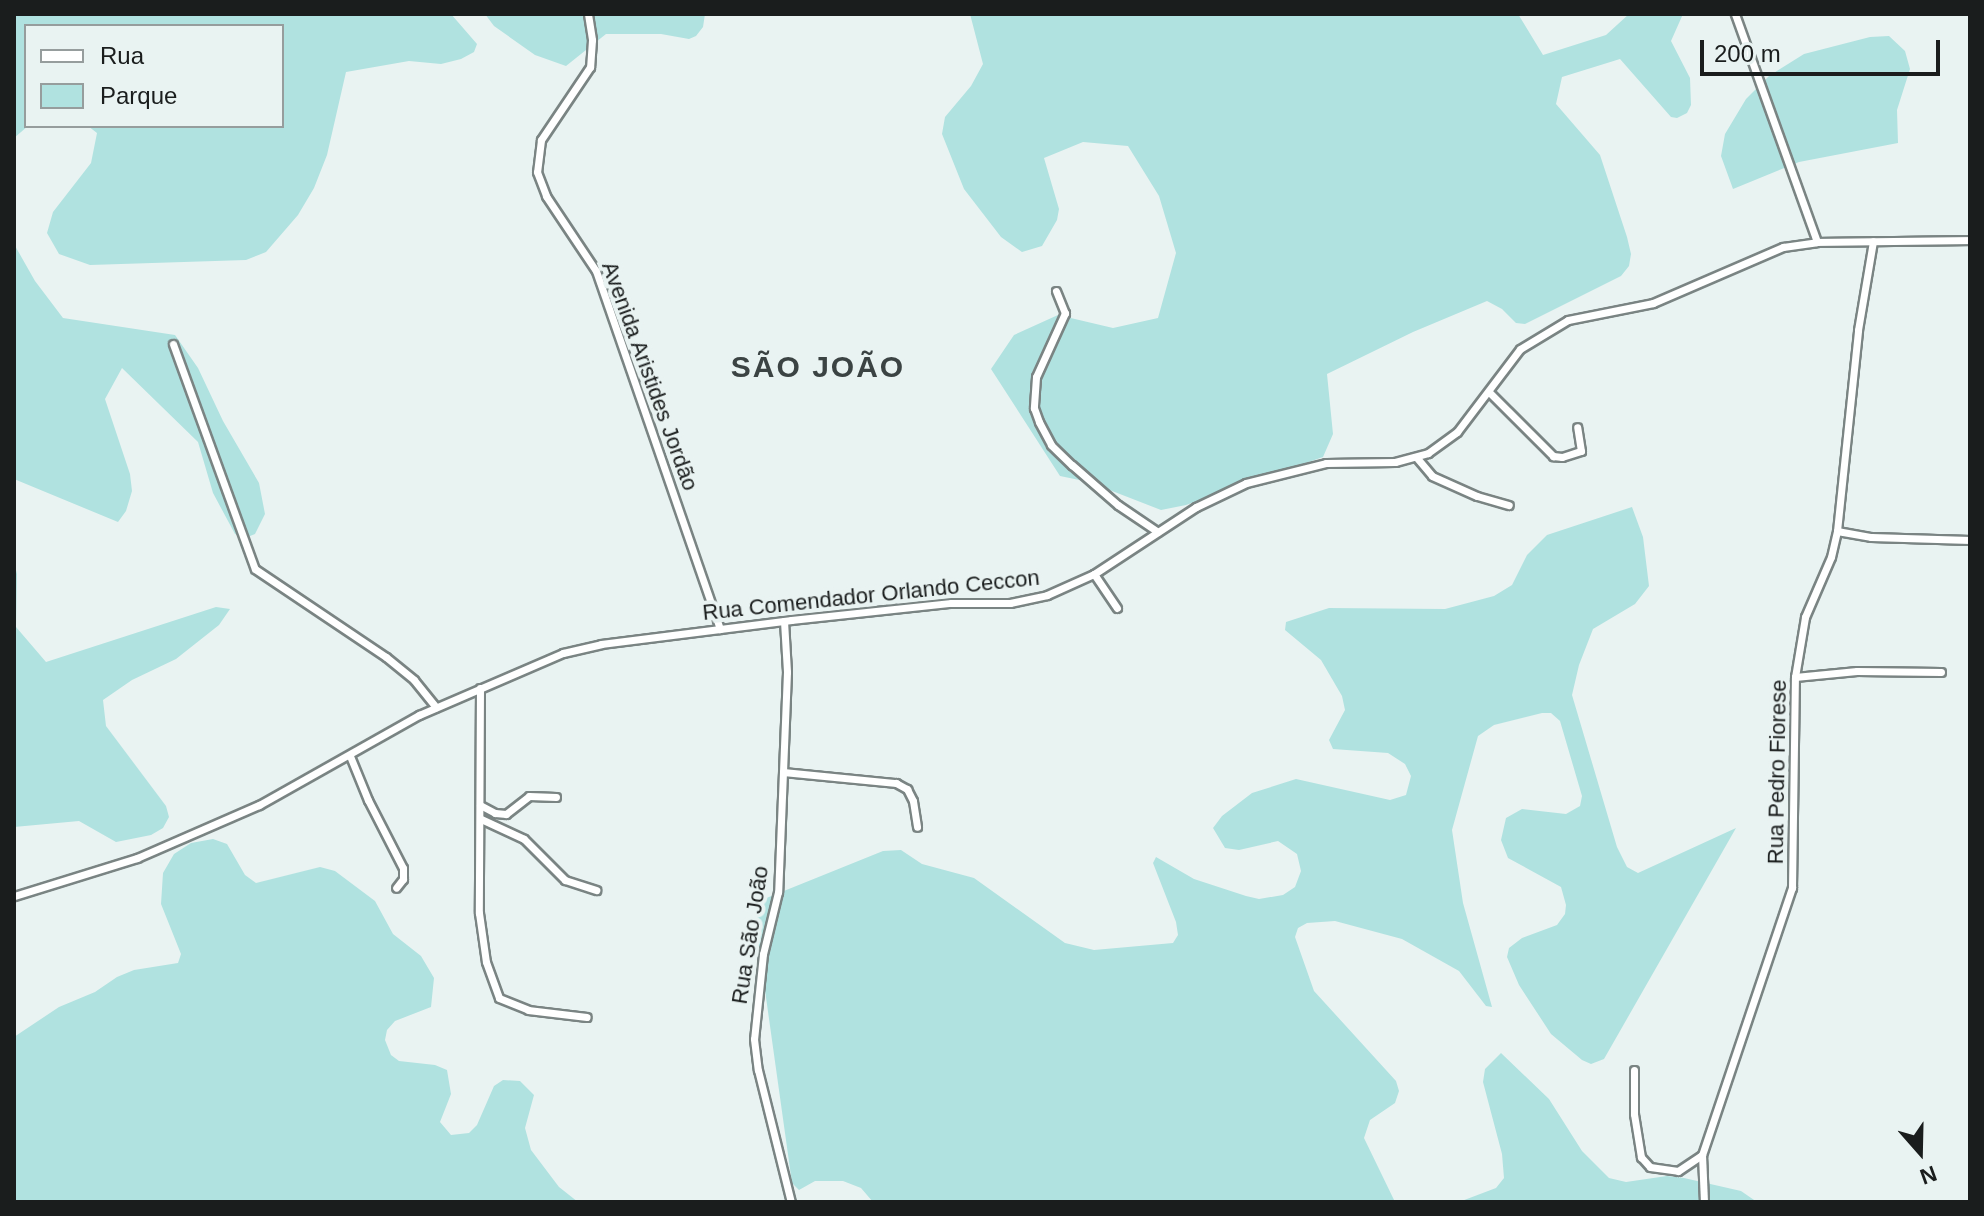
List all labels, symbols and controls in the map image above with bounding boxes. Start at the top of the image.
legend [24,24,284,128]
scale bar [1704,24,1944,74]
text: 200 m [1714,40,1781,67]
text: Rua [100,42,144,69]
text: Parque [100,82,177,109]
street label: Avenida Aristides Jordão [596,257,704,495]
district label: SÃO JOÃO [731,349,905,385]
street label: Rua Comendador Orlando Ceccon [701,564,1041,626]
street label: Rua Pedro Fiorese [1762,679,1792,865]
street label: Rua São João [726,864,774,1006]
north arrow [1880,1112,1960,1192]
text: N [1917,1161,1940,1189]

